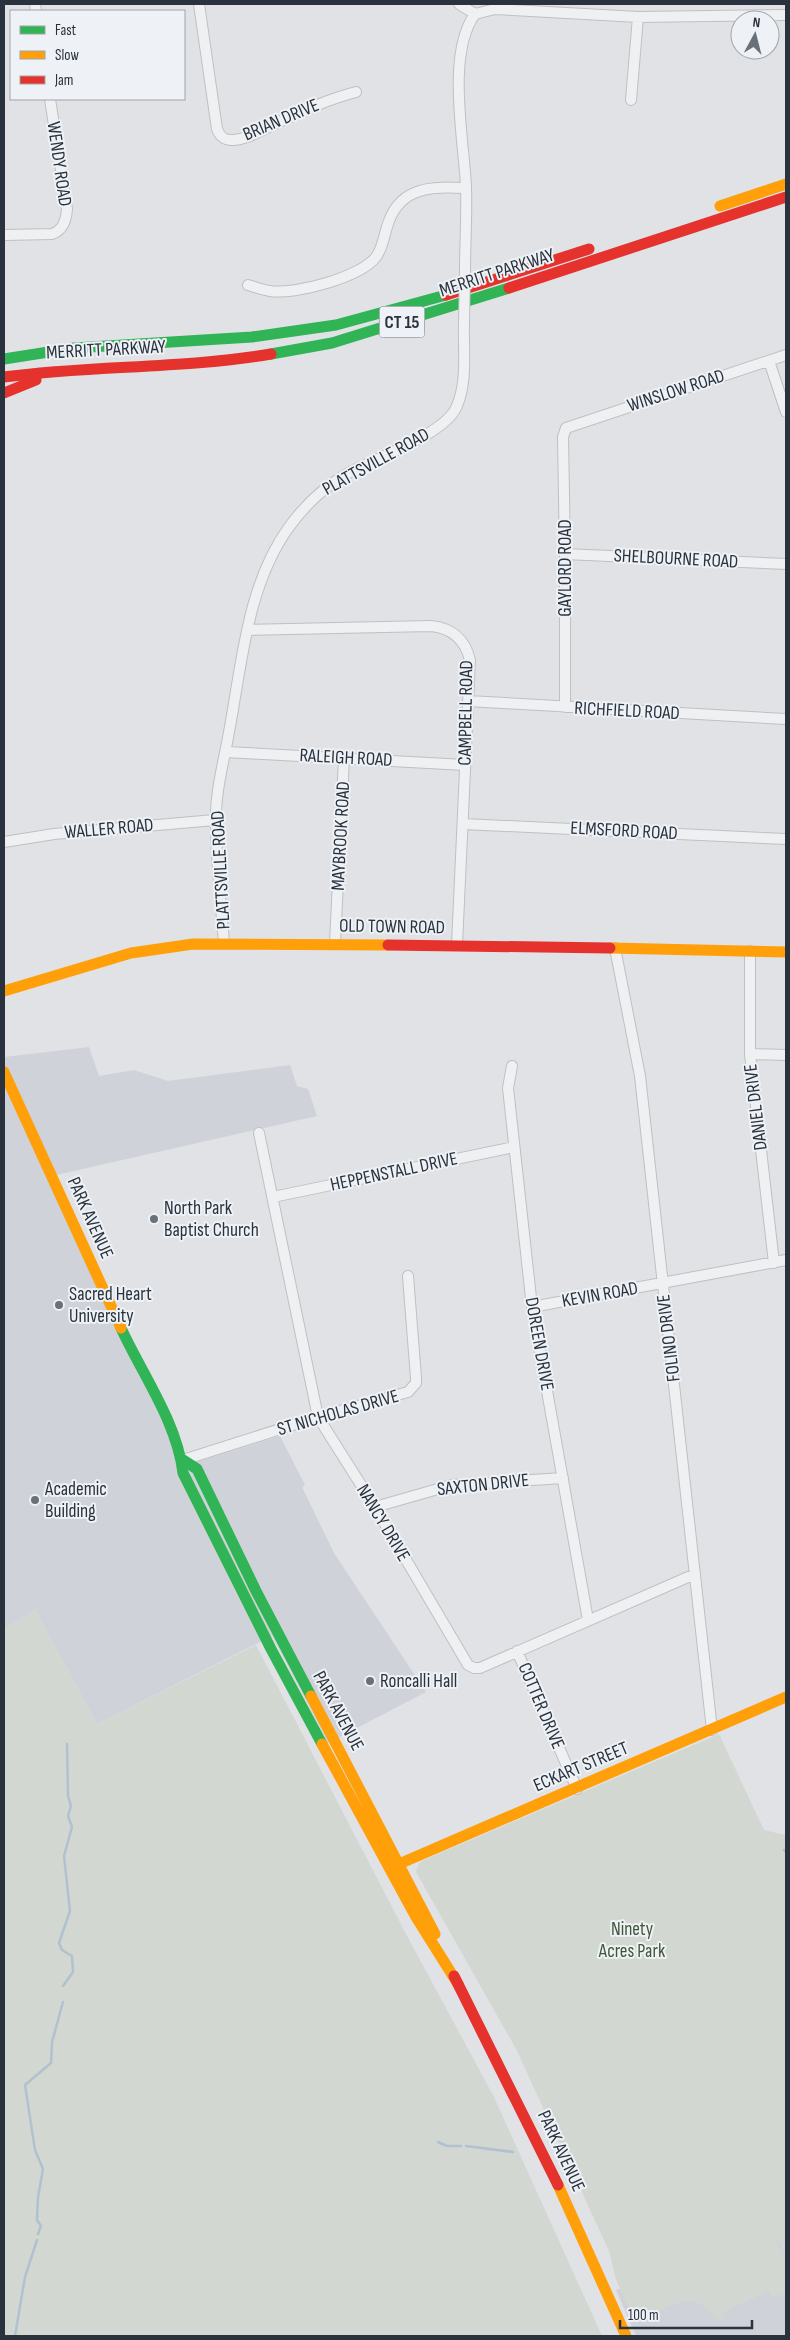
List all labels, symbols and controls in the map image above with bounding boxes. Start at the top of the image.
legend [10,10,185,100]
north arrow [730,10,780,60]
text: N [752,14,761,31]
text: Fast [55,21,77,40]
text: Slow [55,46,79,65]
text: Jam [54,71,73,90]
street label: BRIAN DRIVE [240,94,322,146]
street label: WENDY ROAD [42,120,76,208]
street label: MERRITT PARKWAY [437,244,557,302]
road number: CT 15 [380,306,424,338]
street label: MERRITT PARKWAY [46,335,166,365]
street label: WINSLOW ROAD [625,364,727,418]
street label: PLATTSVILLE ROAD [318,423,434,501]
street label: GAYLORD ROAD [554,519,577,617]
street label: SHELBOURNE ROAD [613,544,739,574]
street label: CAMPBELL ROAD [454,660,478,766]
street label: RICHFIELD ROAD [574,697,680,725]
street label: RALEIGH ROAD [299,744,393,772]
street label: MAYBROOK ROAD [327,781,355,891]
street label: PLATTSVILLE ROAD [206,810,236,930]
street label: WALLER ROAD [64,814,154,844]
street label: ELMSFORD ROAD [570,817,678,845]
street label: OLD TOWN ROAD [339,915,445,939]
street label: DANIEL DRIVE [739,1062,773,1152]
street label: HEPPENSTALL DRIVE [328,1147,460,1197]
street label: PARK AVENUE [62,1174,118,1262]
place label: North Park Baptist Church [164,1197,259,1242]
marker: North Park Baptist Church [148,1213,160,1225]
street label: KEVIN ROAD [560,1277,640,1313]
place label: Sacred Heart University [69,1283,152,1328]
street label: FOLINO DRIVE [652,1293,686,1383]
street label: DOREEN DRIVE [519,1296,559,1392]
marker: Sacred Heart University [53,1299,65,1311]
street label: ST NICHOLAS DRIVE [275,1385,401,1441]
street label: SAXTON DRIVE [436,1469,530,1501]
place label: Academic Building [44,1478,107,1523]
street label: NANCY DRIVE [351,1480,415,1566]
marker: Academic Building [29,1494,41,1506]
street label: COTTER DRIVE [513,1659,569,1753]
street label: PARK AVENUE [307,1667,369,1755]
place label: Roncalli Hall [380,1670,457,1693]
marker: Roncalli Hall [364,1675,376,1687]
street label: ECKART STREET [530,1737,632,1797]
park label: Ninety Acres Park [598,1918,666,1963]
street label: PARK AVENUE [532,2107,590,2195]
scale bar [620,2298,752,2330]
text: 100 m [628,2306,659,2325]

